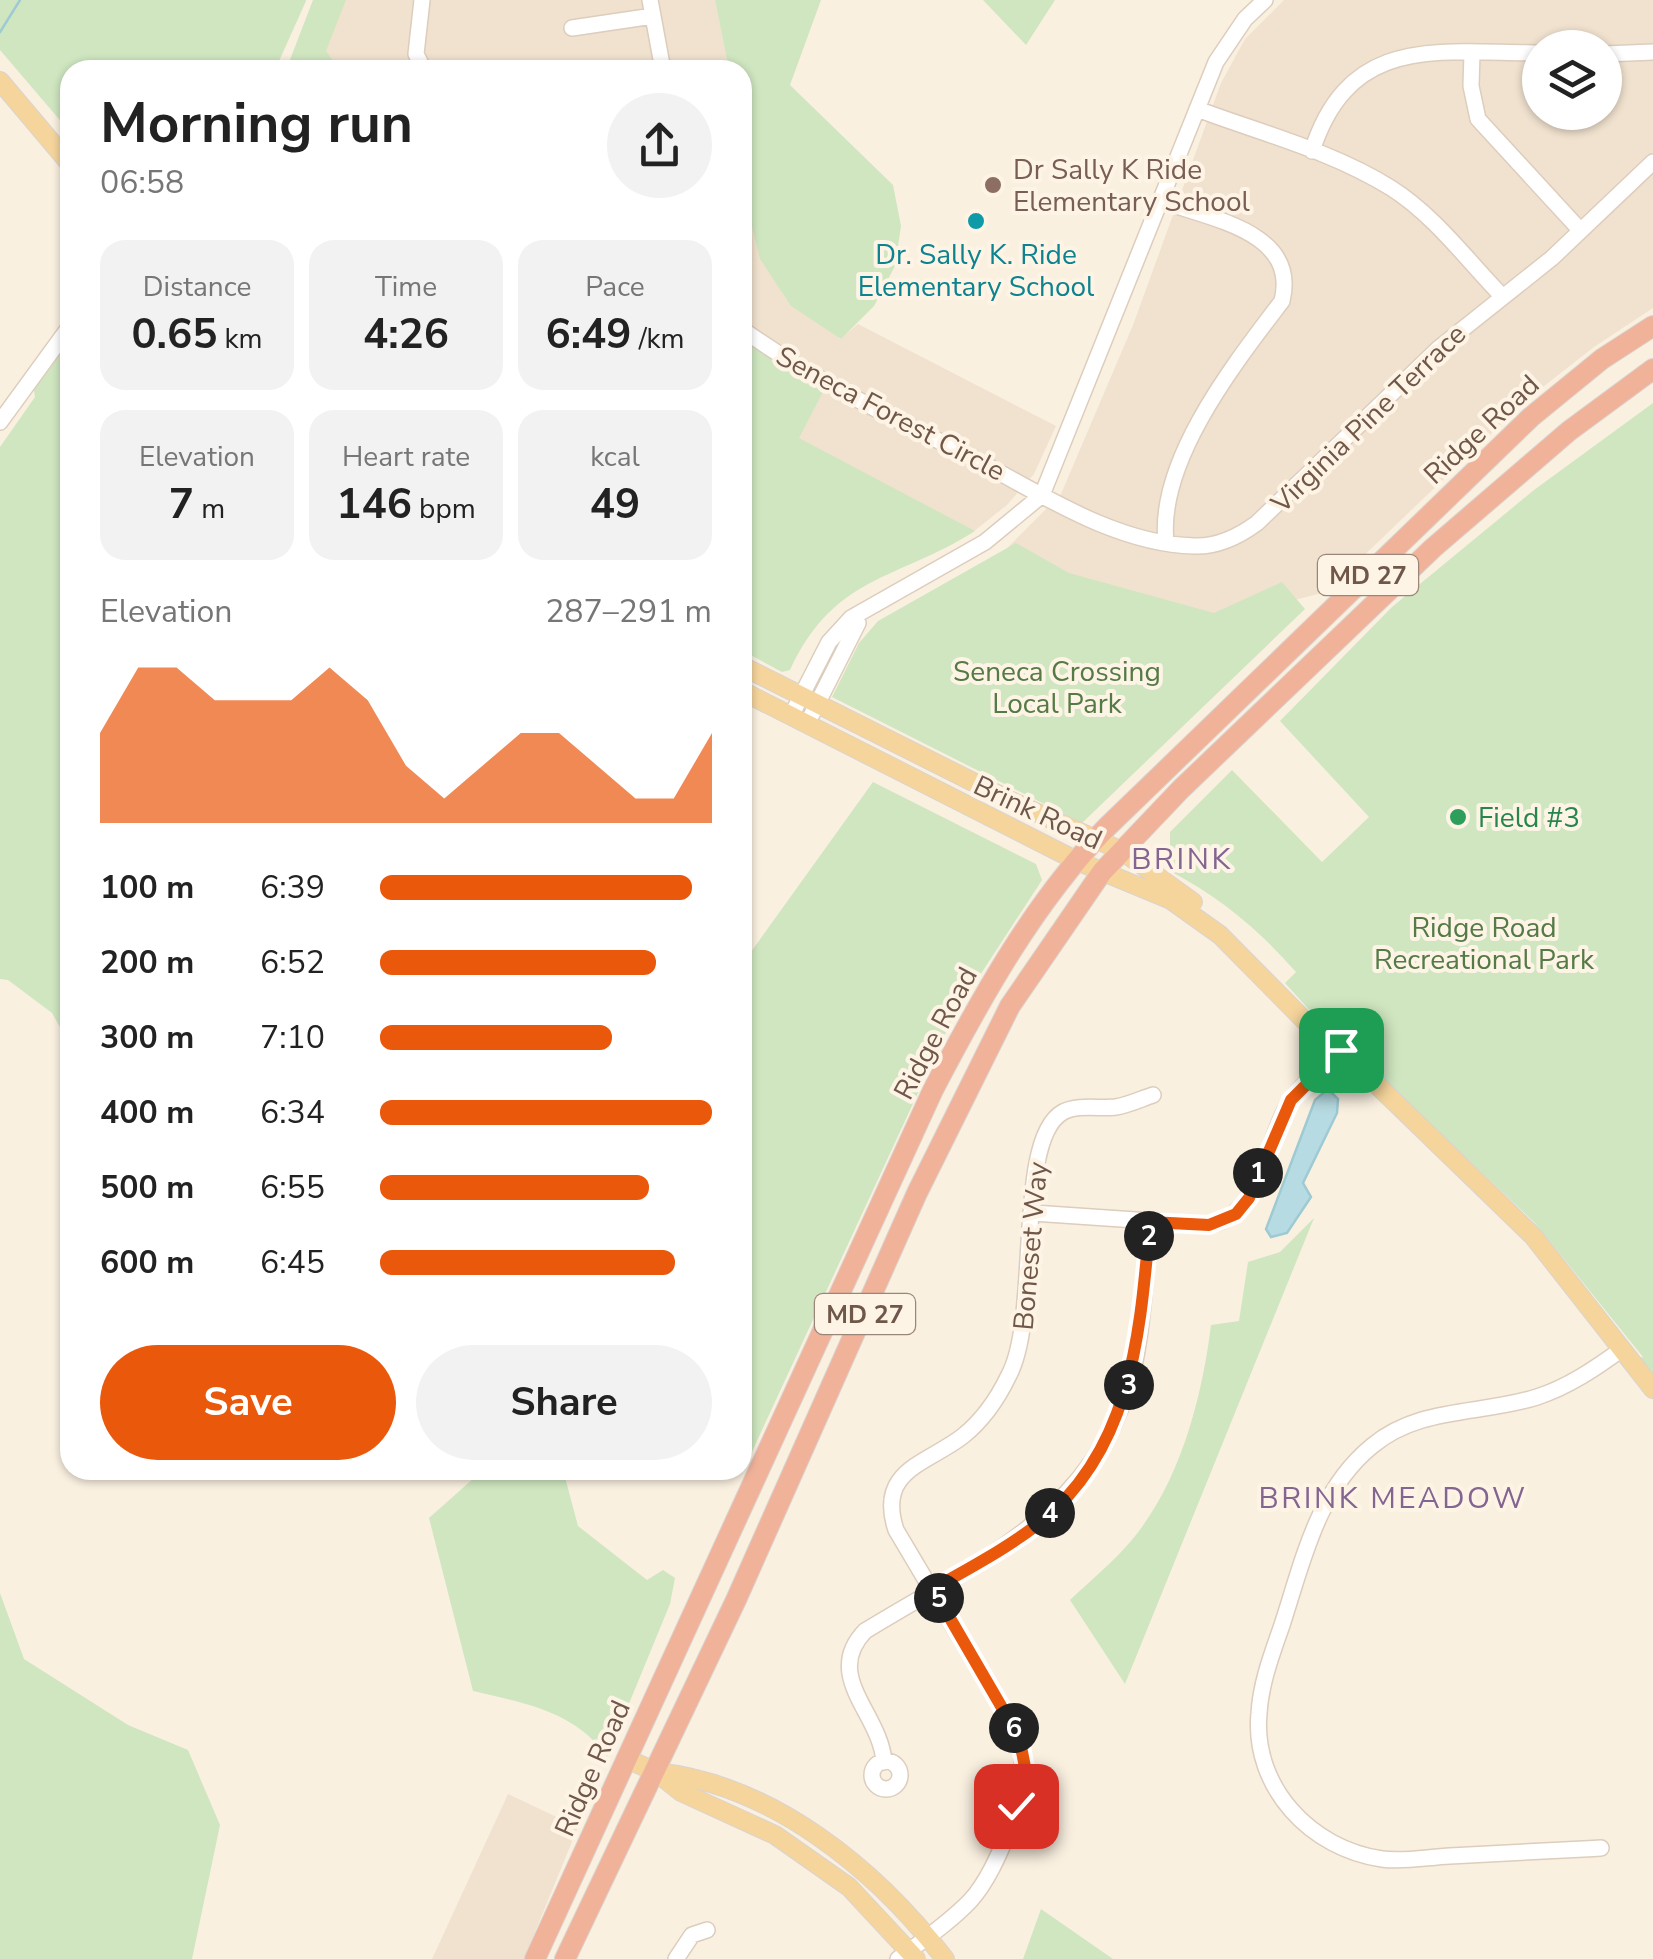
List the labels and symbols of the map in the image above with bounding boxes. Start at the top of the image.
place label: Dr Sally K Ride Elementary School [1013,151,1250,221]
marker: Dr Sally K Ride Elementary School [982,174,1004,196]
marker: Dr. Sally K. Ride Elementary School [965,210,987,232]
place label: Dr. Sally K. Ride Elementary School [858,236,1095,306]
street label: Virginia Pine Terrace [1262,316,1474,522]
street label: Seneca Forest Circle [769,337,1012,490]
street label: Ridge Road [1416,366,1548,493]
road number: MD 27 [1318,555,1418,595]
park label: Seneca Crossing Local Park [953,653,1161,723]
street label: Brink Road [967,767,1108,859]
place label: Field #3 [1478,799,1580,837]
marker: Field #3 [1447,806,1469,828]
district label: BRINK [1131,839,1233,880]
park label: Ridge Road Recreational Park [1374,909,1595,979]
street label: Ridge Road [885,960,987,1106]
pin [1299,1008,1384,1093]
pin: 1 [1233,1148,1283,1198]
street label: Boneset Way [1005,1160,1057,1332]
pin: 2 [1124,1211,1174,1261]
road number: MD 27 [815,1294,915,1334]
pin: 3 [1104,1360,1154,1410]
district label: BRINK MEADOW [1258,1478,1528,1519]
pin: 4 [1025,1488,1075,1538]
pin: 5 [914,1573,964,1623]
street label: Ridge Road [546,1694,640,1842]
pin: 6 [989,1703,1039,1753]
pin [974,1764,1059,1849]

